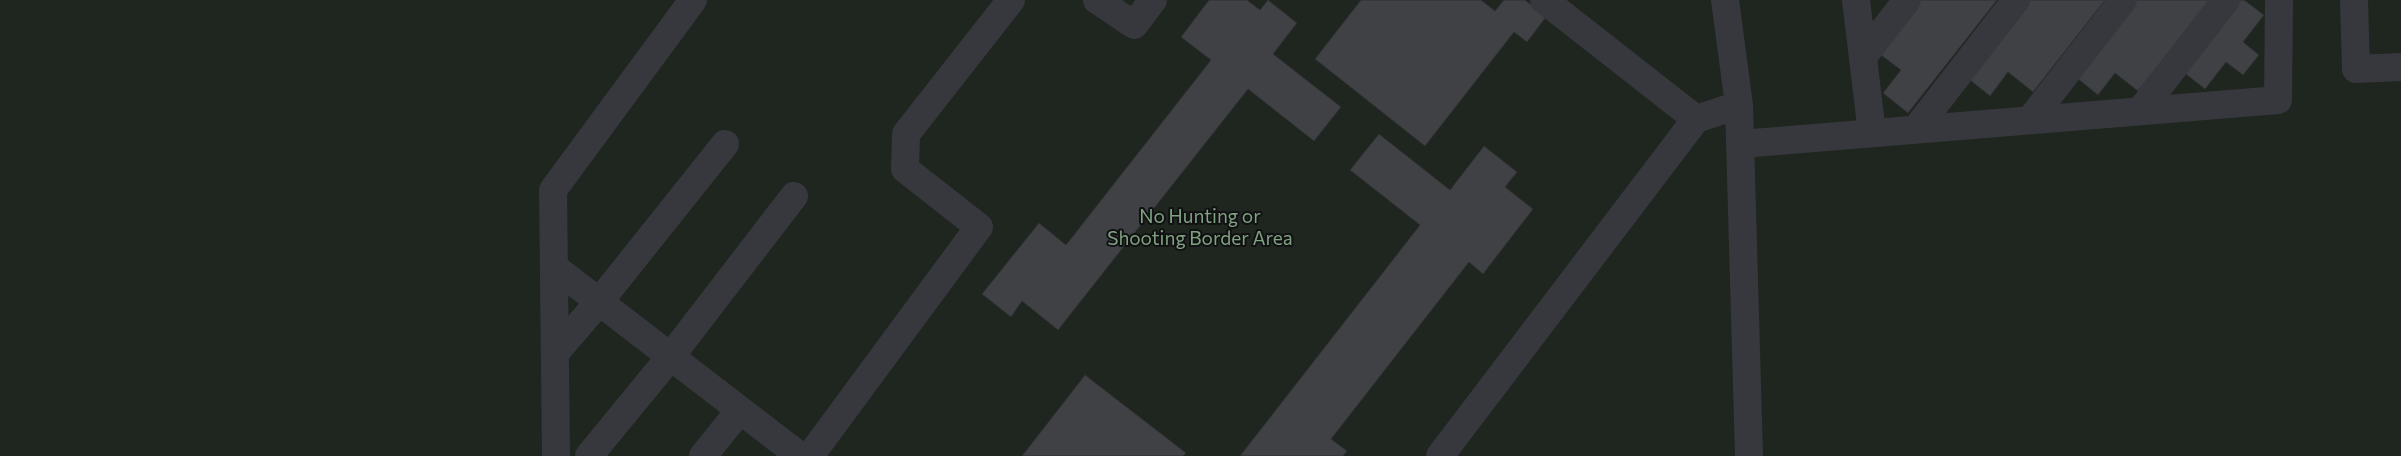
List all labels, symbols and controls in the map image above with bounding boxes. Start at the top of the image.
park label: No Hunting or Shooting Border Area [1107,206,1293,250]

